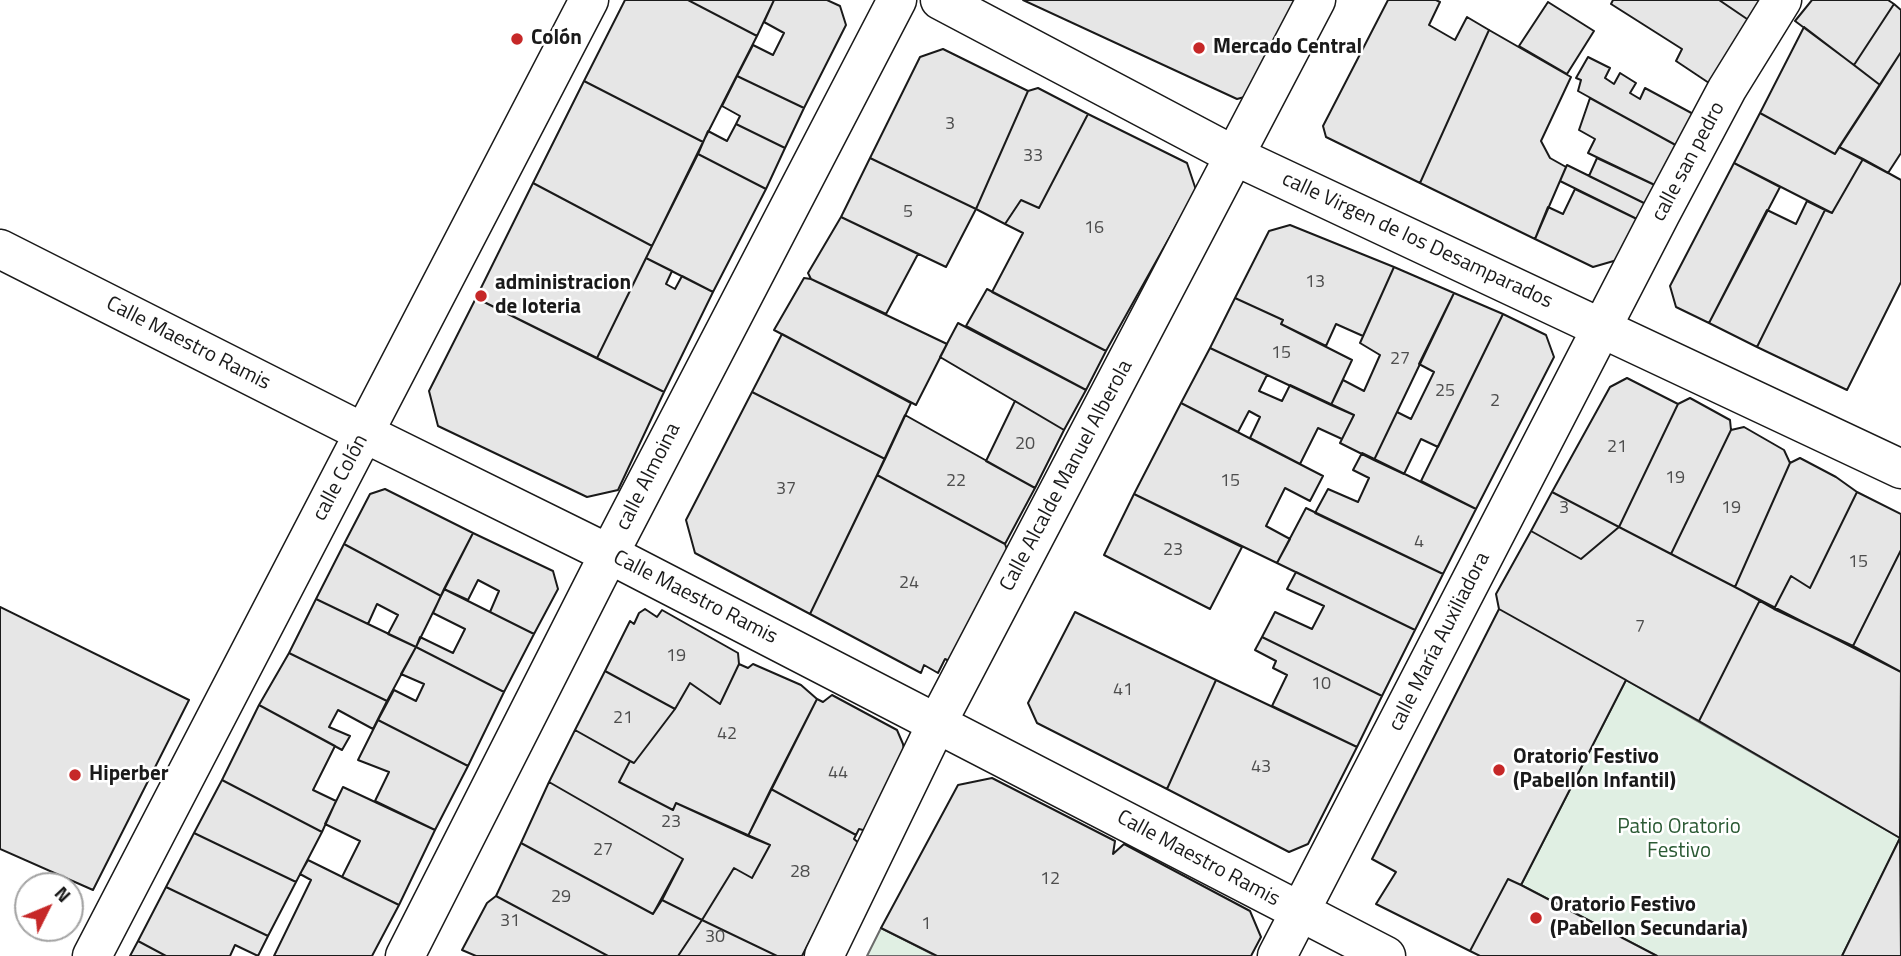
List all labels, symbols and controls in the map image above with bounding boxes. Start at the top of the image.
place label: Colón [531,26,582,52]
marker: Colón [509,31,525,47]
place label: Mercado Central [1213,35,1362,61]
marker: Mercado Central [1191,40,1207,56]
street label: calle san pedro [1647,98,1731,226]
house number: 3 [945,114,955,136]
house number: 33 [1023,146,1043,168]
street label: calle Virgen de los Desamparados [1278,167,1556,315]
house number: 5 [903,202,913,224]
house number: 16 [1084,218,1104,240]
place label: administracion de loteria [495,271,631,321]
house number: 13 [1305,272,1325,294]
marker: administracion de loteria [473,288,489,304]
street label: Calle Maestro Ramis [102,292,274,396]
house number: 15 [1271,343,1291,365]
house number: 27 [1390,349,1410,371]
street label: Calle Alcalde Manuel Alberola [995,356,1139,596]
house number: 25 [1435,381,1455,403]
house number: 2 [1490,391,1500,413]
street label: calle Almoina [611,419,687,535]
street label: calle Colón [308,431,374,525]
house number: 20 [1015,434,1035,456]
house number: 21 [1607,437,1627,459]
house number: 19 [1665,468,1685,490]
house number: 22 [946,471,966,493]
house number: 15 [1220,471,1240,493]
house number: 37 [776,479,796,501]
house number: 3 [1559,498,1569,520]
house number: 19 [1721,498,1741,520]
house number: 4 [1414,532,1424,554]
house number: 23 [1163,540,1183,562]
street label: Calle Maestro Ramis [609,546,781,650]
street label: calle María Auxiliadora [1384,548,1496,736]
house number: 15 [1848,552,1868,574]
house number: 24 [899,573,919,595]
house number: 7 [1635,617,1645,639]
house number: 19 [666,646,686,668]
house number: 10 [1311,674,1331,696]
house number: 41 [1113,680,1133,702]
house number: 21 [613,708,633,730]
house number: 42 [717,724,737,746]
place label: Oratorio Festivo (Pabellon Infantil) [1513,745,1676,795]
house number: 43 [1251,757,1271,779]
place label: Hiperber [89,762,169,788]
marker: Oratorio Festivo (Pabellon Infantil) [1491,762,1507,778]
house number: 44 [828,763,848,785]
marker: Hiperber [67,767,83,783]
street label: Calle Maestro Ramis [1112,805,1284,913]
house number: 23 [661,812,681,834]
park label: Patio Oratorio Festivo [1617,815,1741,865]
house number: 27 [593,840,613,862]
house number: 28 [790,862,810,884]
house number: 12 [1040,869,1060,891]
north arrow [14,872,84,942]
text: N [48,879,78,908]
house number: 29 [551,887,571,909]
place label: Oratorio Festivo (Pabellon Secundaria) [1550,893,1748,943]
marker: Oratorio Festivo (Pabellon Secundaria) [1528,910,1544,926]
house number: 31 [500,911,520,933]
house number: 1 [921,914,931,936]
house number: 30 [705,927,725,949]

